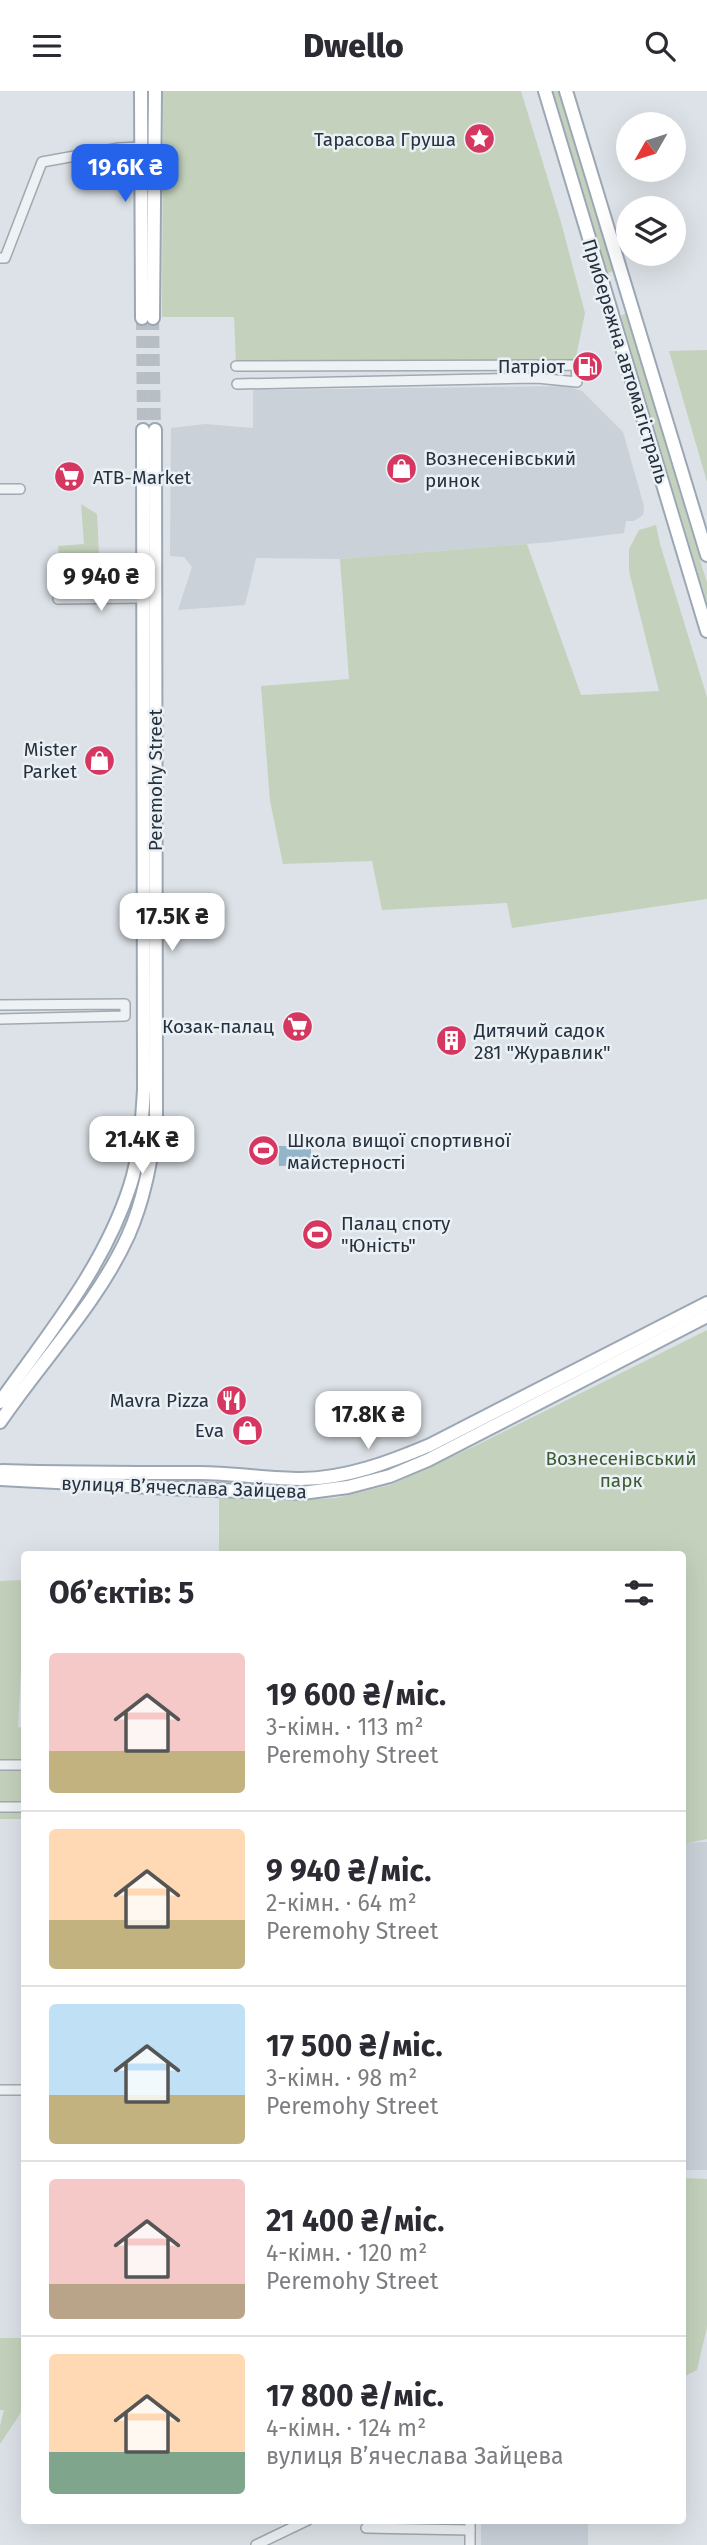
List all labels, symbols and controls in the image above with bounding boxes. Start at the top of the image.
icon: menu [28,27,66,65]
text: Dwello [303,27,404,65]
icon: search [641,27,679,65]
north arrow [616,112,686,182]
map controls [616,112,686,266]
place icon: Тарасова Груша [462,122,496,156]
place label: Тарасова Груша [314,128,456,151]
pin: 19.6K ₴ [60,145,190,204]
text: 19.6K ₴ [87,153,163,181]
button: layers [616,196,686,266]
street label: Прибережна автомагістраль [577,236,674,487]
fuel station icon: Патріот [571,349,605,383]
place label: Патріот [498,355,565,378]
place label: Вознесенівський ринок [425,447,576,492]
shop icon: Вознесенівський ринок [385,452,419,486]
supermarket icon: ATB-Market [53,460,87,494]
place label: ATB-Market [93,466,191,489]
pin: 9 940 ₴ [36,553,166,613]
text: 9 940 ₴ [63,562,139,590]
street label: Peremohy Street [144,709,167,851]
place label: Mister Parket [23,738,78,783]
shop icon: Mister Parket [83,743,117,777]
pin: 17.5K ₴ [107,893,237,953]
text: 17.5K ₴ [136,902,208,930]
supermarket icon: Козак-палац [280,1009,314,1043]
place label: Козак-палац [162,1015,274,1038]
place label: Дитячий садок 281 "Журавлик" [473,1019,611,1064]
building icon: Дитячий садок 281 "Журавлик" [434,1024,468,1058]
pin: 21.4K ₴ [77,1117,207,1176]
text: 21.4K ₴ [105,1125,179,1153]
place label: Школа вищої спортивної майстерності [287,1129,511,1174]
sports icon: Школа вищої спортивної майстерності [247,1134,281,1168]
place label: Палац споту "Юність" [341,1212,451,1257]
sports icon: Палац споту "Юність" [301,1217,335,1251]
restaurant icon: Mavra Pizza [215,1383,249,1417]
place label: Mavra Pizza [110,1389,209,1412]
pin: 17.8K ₴ [303,1391,433,1451]
text: 17.8K ₴ [331,1400,405,1428]
shop icon: Eva [230,1413,264,1447]
place label: Eva [195,1419,224,1442]
park label: Вознесенівський парк [545,1447,697,1492]
street label: вулиця Вʼячеслава Зайцева [61,1472,307,1503]
icon: filters [620,1574,658,1612]
text: Об’єктів: 5 [49,1575,194,1611]
text: 19 600 ₴/міс. [266,1677,446,1713]
icon: home [105,1681,189,1765]
text: 3-кімн. · 113 m² [266,1713,423,1741]
text: Peremohy Street [266,1741,438,1769]
text: 9 940 ₴/міс. [266,1853,431,1889]
icon: home [105,1857,189,1941]
text: 2-кімн. · 64 m² [266,1889,417,1917]
text: Peremohy Street [266,1917,438,1945]
text: 17 500 ₴/міс. [266,2028,443,2064]
icon: home [105,2032,189,2116]
text: 3-кімн. · 98 m² [266,2064,417,2092]
text: Peremohy Street [266,2092,438,2120]
text: 21 400 ₴/міс. [266,2203,444,2239]
icon: home [105,2207,189,2291]
text: 4-кімн. · 120 m² [266,2239,427,2267]
text: Peremohy Street [266,2267,438,2295]
text: 17 800 ₴/міс. [266,2378,444,2414]
icon: home [105,2382,189,2466]
text: 4-кімн. · 124 m² [266,2414,426,2442]
text: вулиця Вʼячеслава Зайцева [266,2442,564,2470]

